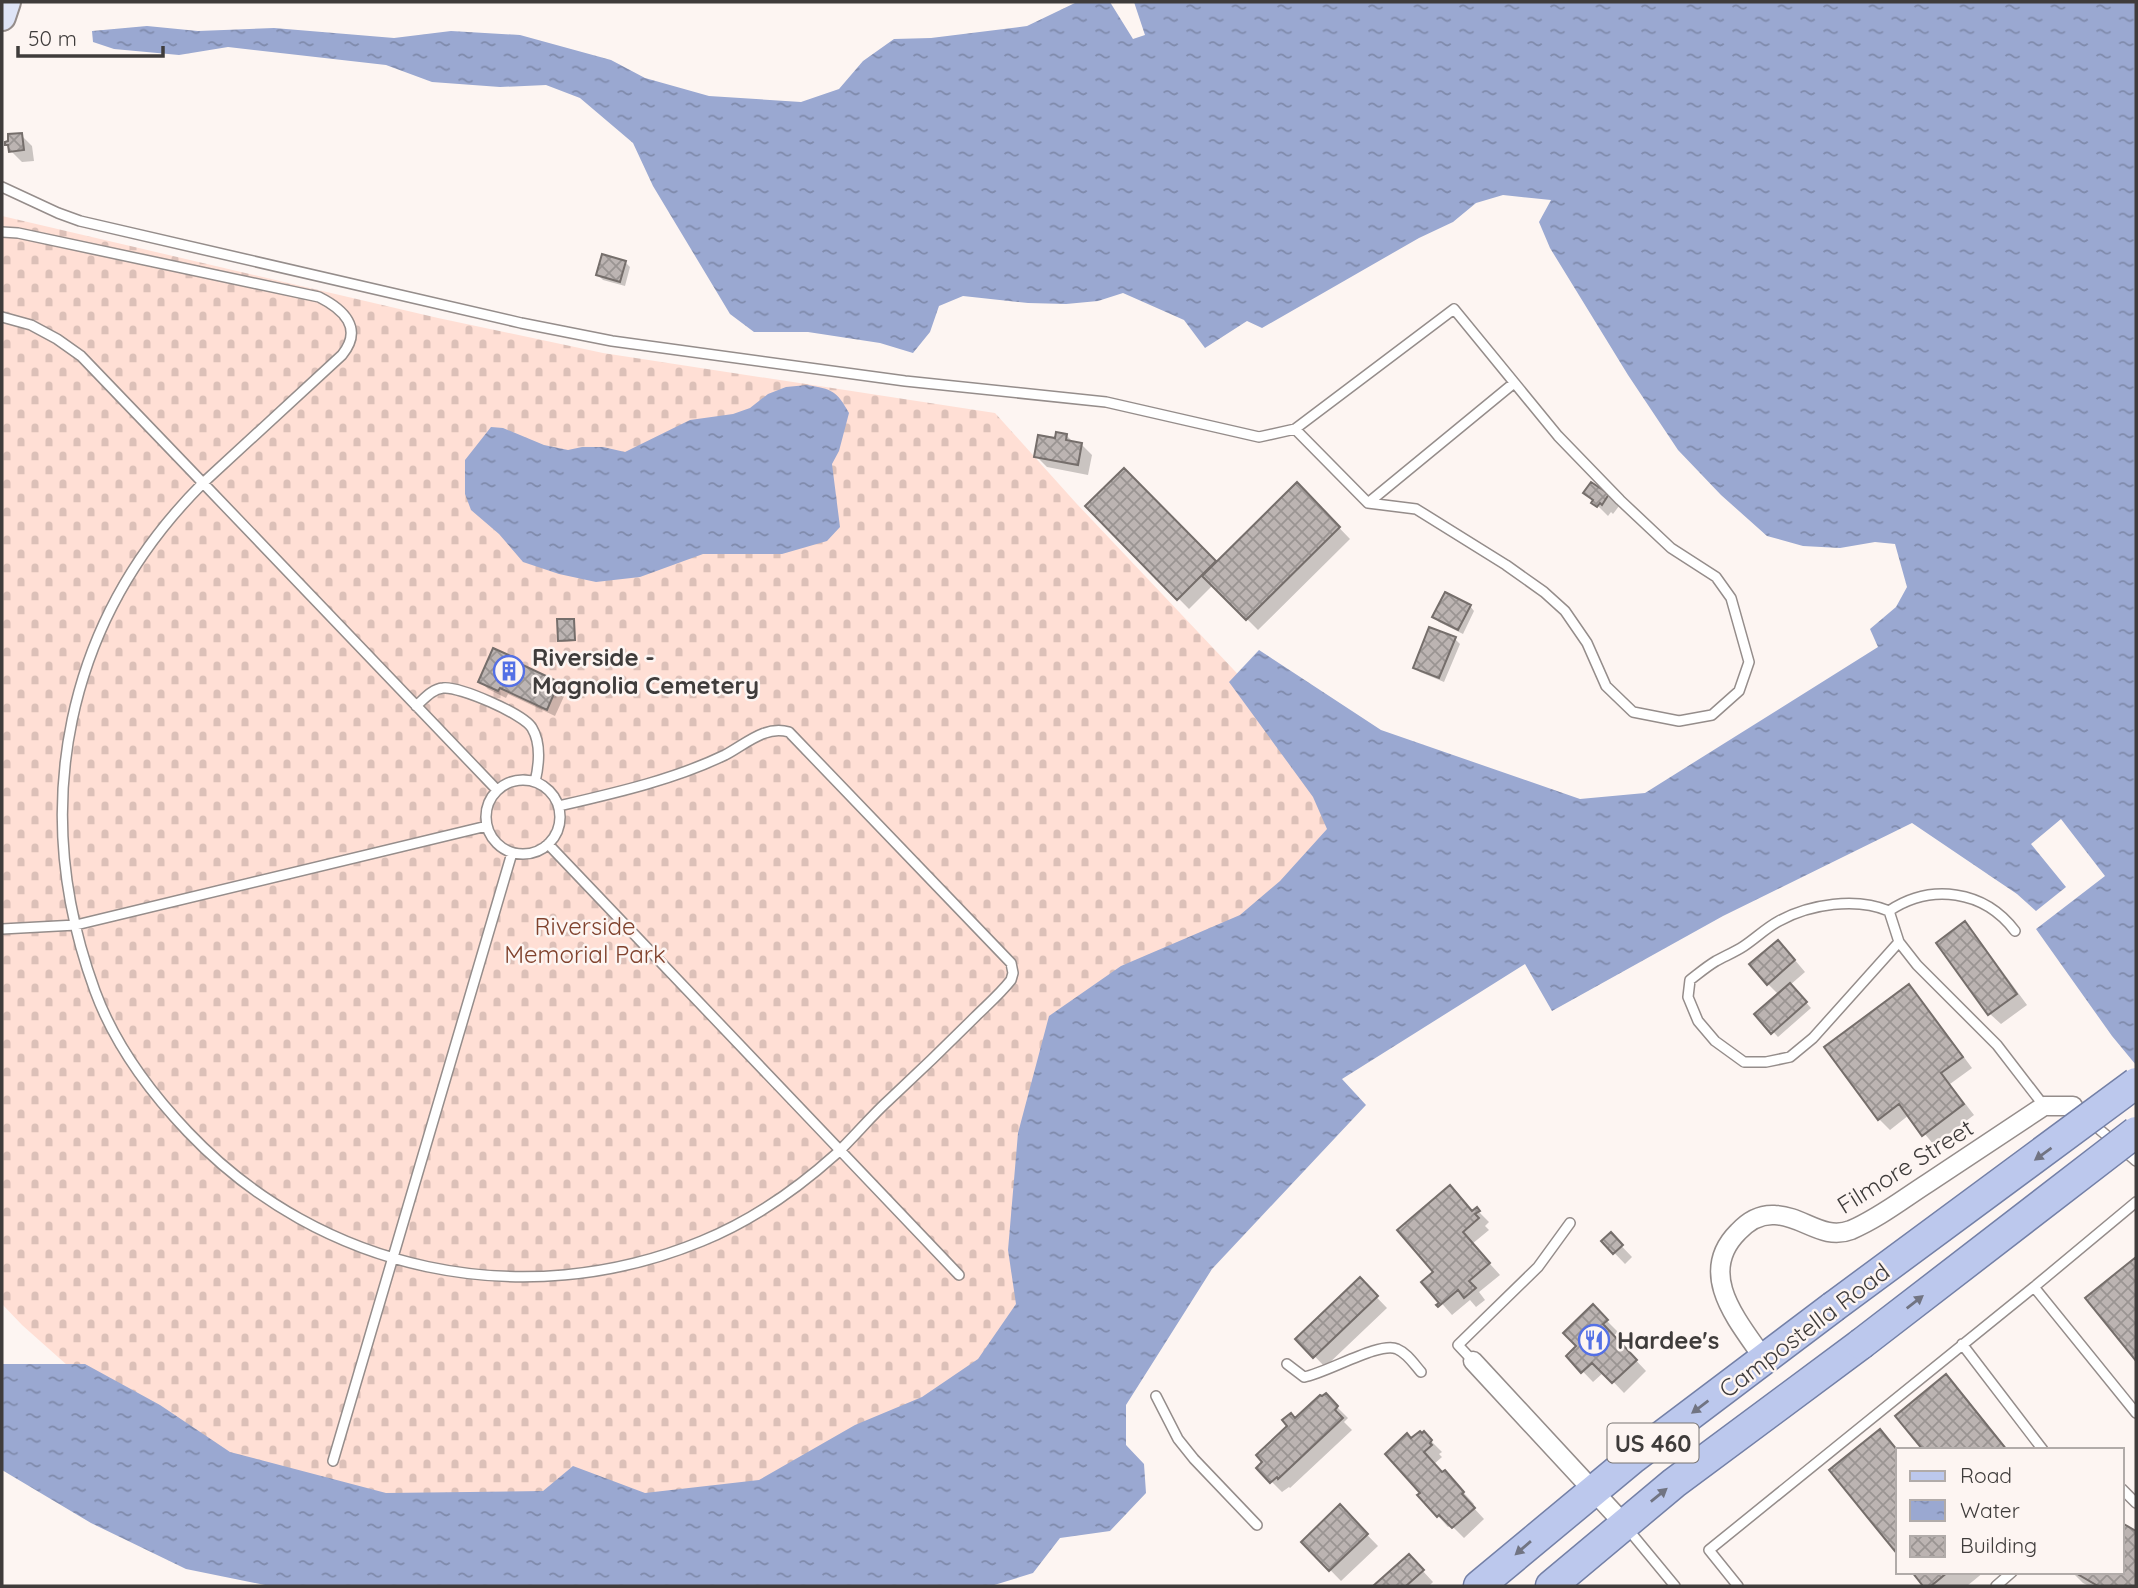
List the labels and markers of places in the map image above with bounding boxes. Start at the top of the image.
place label: Riverside - Magnolia Cemetery [532,642,759,700]
building icon: Riverside - Magnolia Cemetery [492,654,526,688]
restaurant icon: Hardee's [1577,1323,1611,1357]
place label: Hardee's [1617,1325,1719,1355]

